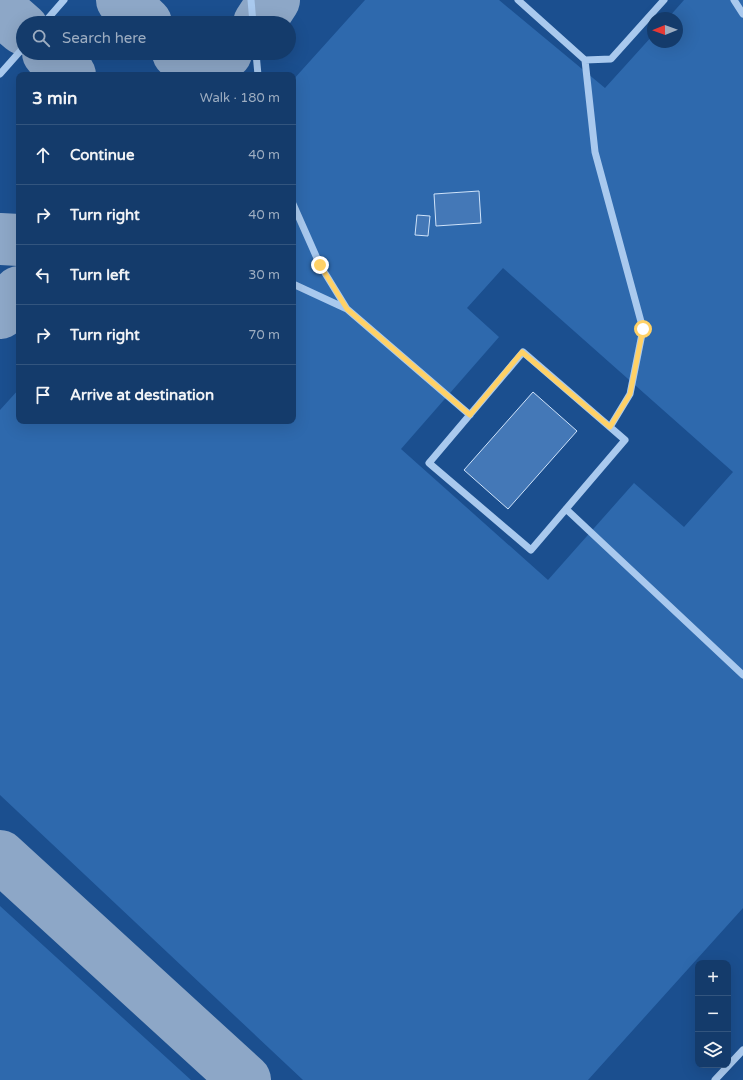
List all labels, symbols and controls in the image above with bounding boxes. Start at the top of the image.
north arrow [647,12,683,48]
search box [16,16,296,60]
icon: search [30,27,52,49]
text: Search here [62,29,146,47]
text: 3 min [32,88,77,109]
text: Walk · 180 m [200,90,280,106]
icon: ahead [32,144,54,166]
text: Continue [70,146,134,164]
text: 40 m [248,147,280,163]
icon: right [32,204,54,226]
text: Turn right [70,206,140,224]
text: 40 m [248,207,280,223]
route end [311,256,329,274]
icon: left [32,264,54,286]
text: Turn left [70,266,130,284]
text: 30 m [248,267,280,283]
route start [634,320,652,338]
icon: right [32,324,54,346]
text: Turn right [70,326,140,344]
text: 70 m [248,327,280,343]
icon: arrive [32,384,54,406]
text: Arrive at destination [70,386,214,404]
map controls [695,960,731,1068]
button: + [695,960,731,996]
button: − [695,996,731,1032]
button: layers [695,1032,731,1068]

